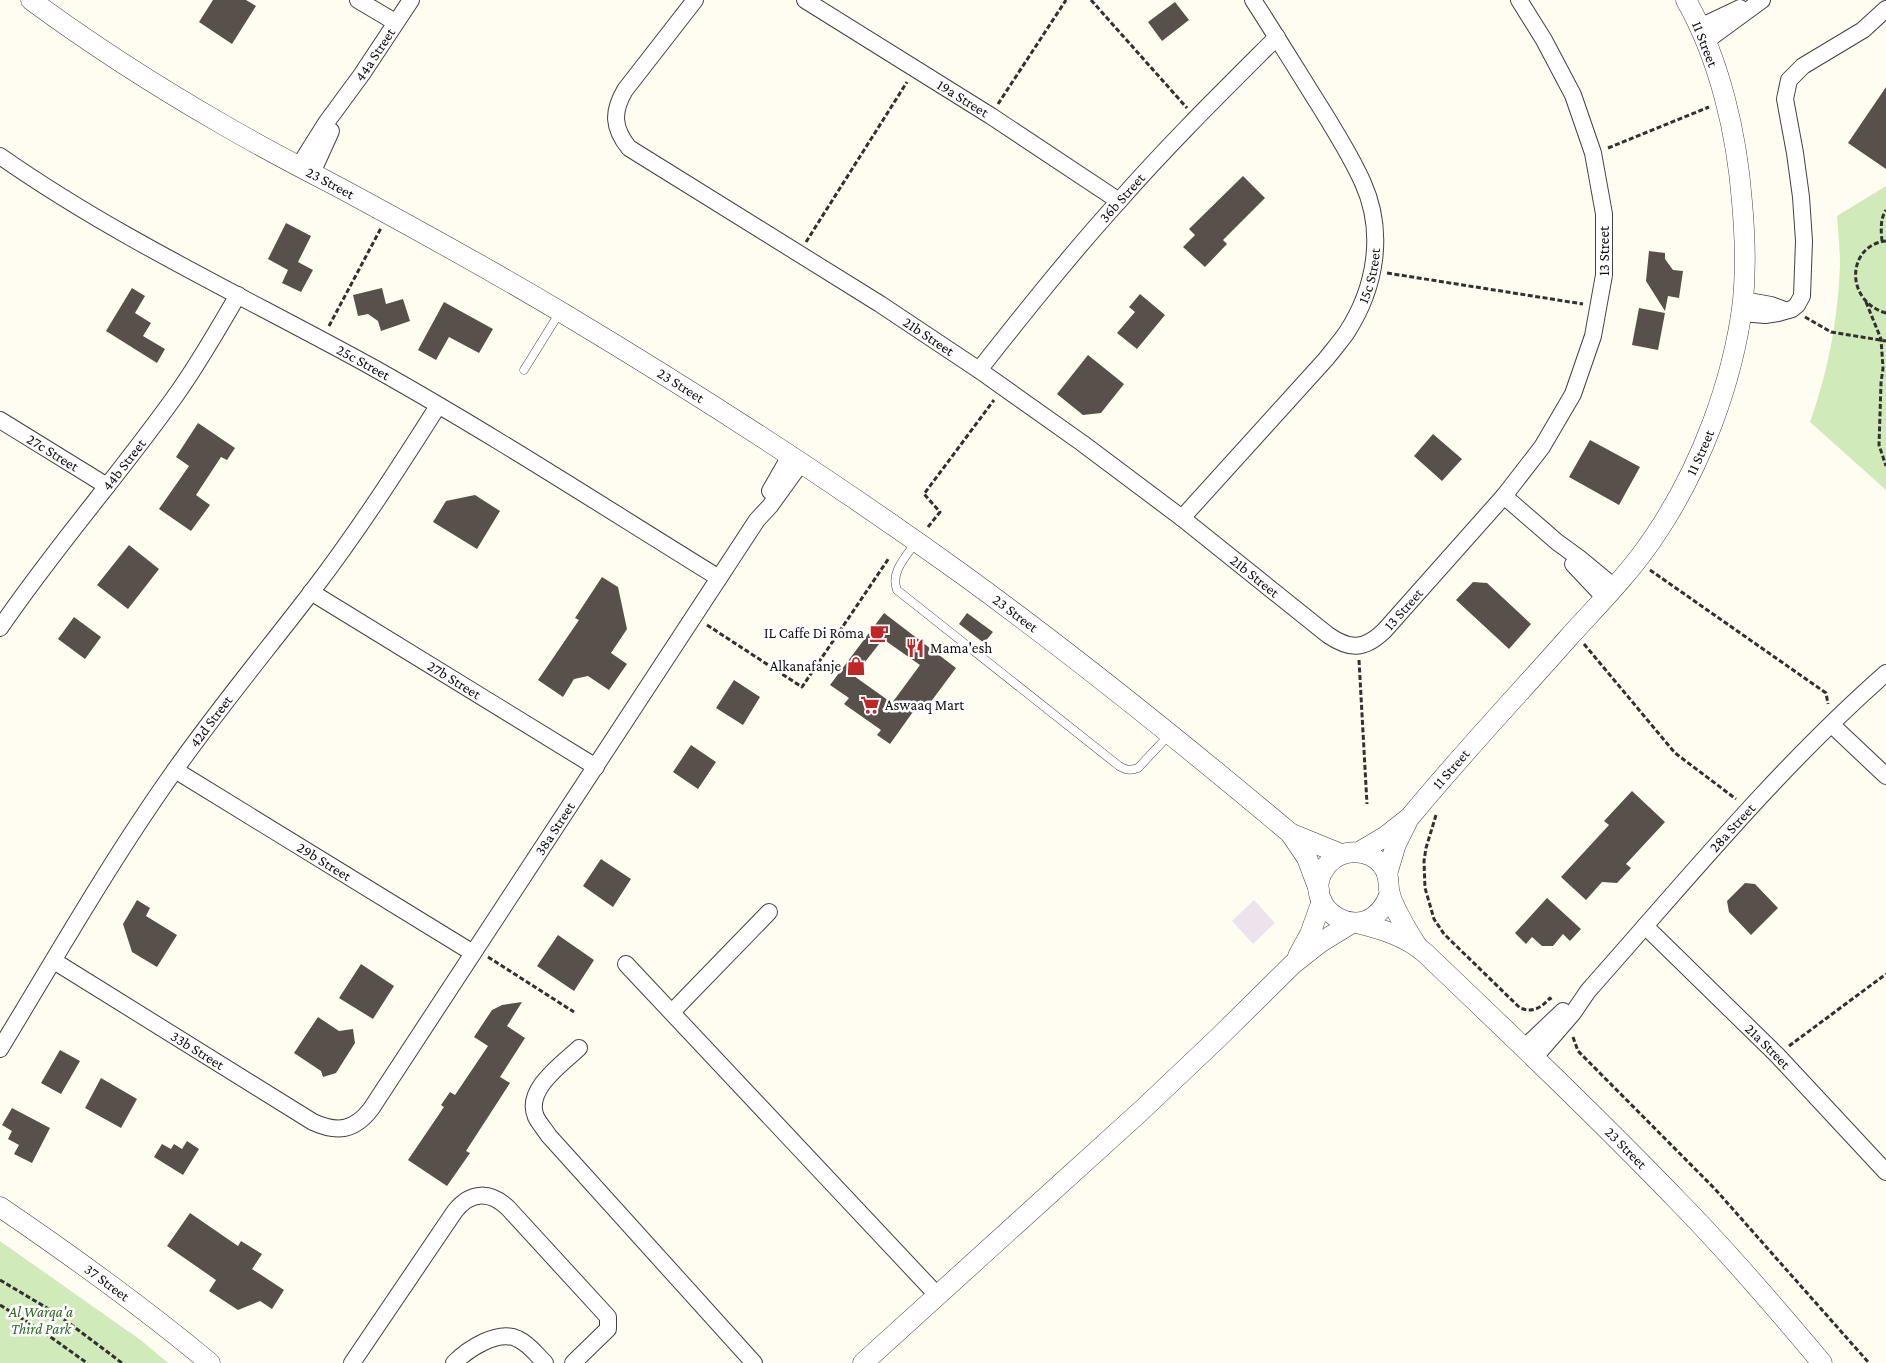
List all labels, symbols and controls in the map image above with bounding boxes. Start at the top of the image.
street label: 11 Street [1689,19,1721,70]
street label: 44a Street [352,24,399,84]
street label: 19a Street [934,76,992,121]
street label: 23 Street [303,164,358,203]
street label: 36b Street [1096,169,1149,225]
street label: 13 Street [1596,225,1612,276]
street label: 15c Street [1355,247,1383,306]
street label: 21b Street [900,314,958,360]
street label: 25c Street [334,341,394,384]
street label: 23 Street [654,365,708,407]
street label: 11 Street [1683,427,1717,478]
street label: 27c Street [24,431,82,475]
street label: 44b Street [99,435,149,494]
street label: 21b Street [1227,552,1283,601]
street label: 13 Street [1381,584,1427,633]
street label: 23 Street [990,591,1042,636]
cafe icon: IL Caffe Di Roma [868,622,890,644]
place label: IL Caffe Di Roma [764,625,864,641]
restaurant icon: Mama'esh [904,637,926,659]
place label: Mama'esh [930,640,992,656]
shop icon: Alkanafanje [845,655,867,677]
street label: 27b Street [425,658,485,703]
place label: Alkanafanje [770,658,841,675]
street label: 42d Street [186,691,236,750]
supermarket icon: Aswaaq Mart [859,694,881,716]
place label: Aswaaq Mart [885,697,965,714]
street label: 11 Street [1429,745,1473,792]
street label: 38a Street [532,798,579,858]
street label: 28a Street [1706,799,1759,855]
street label: 29b Street [294,839,355,885]
street label: 21a Street [1742,1021,1794,1073]
street label: 33b Street [168,1028,228,1073]
street label: 23 Street [1602,1124,1651,1173]
street label: 37 Street [81,1261,133,1305]
park label: Al Warqa'a Third Park [8,1304,73,1337]

